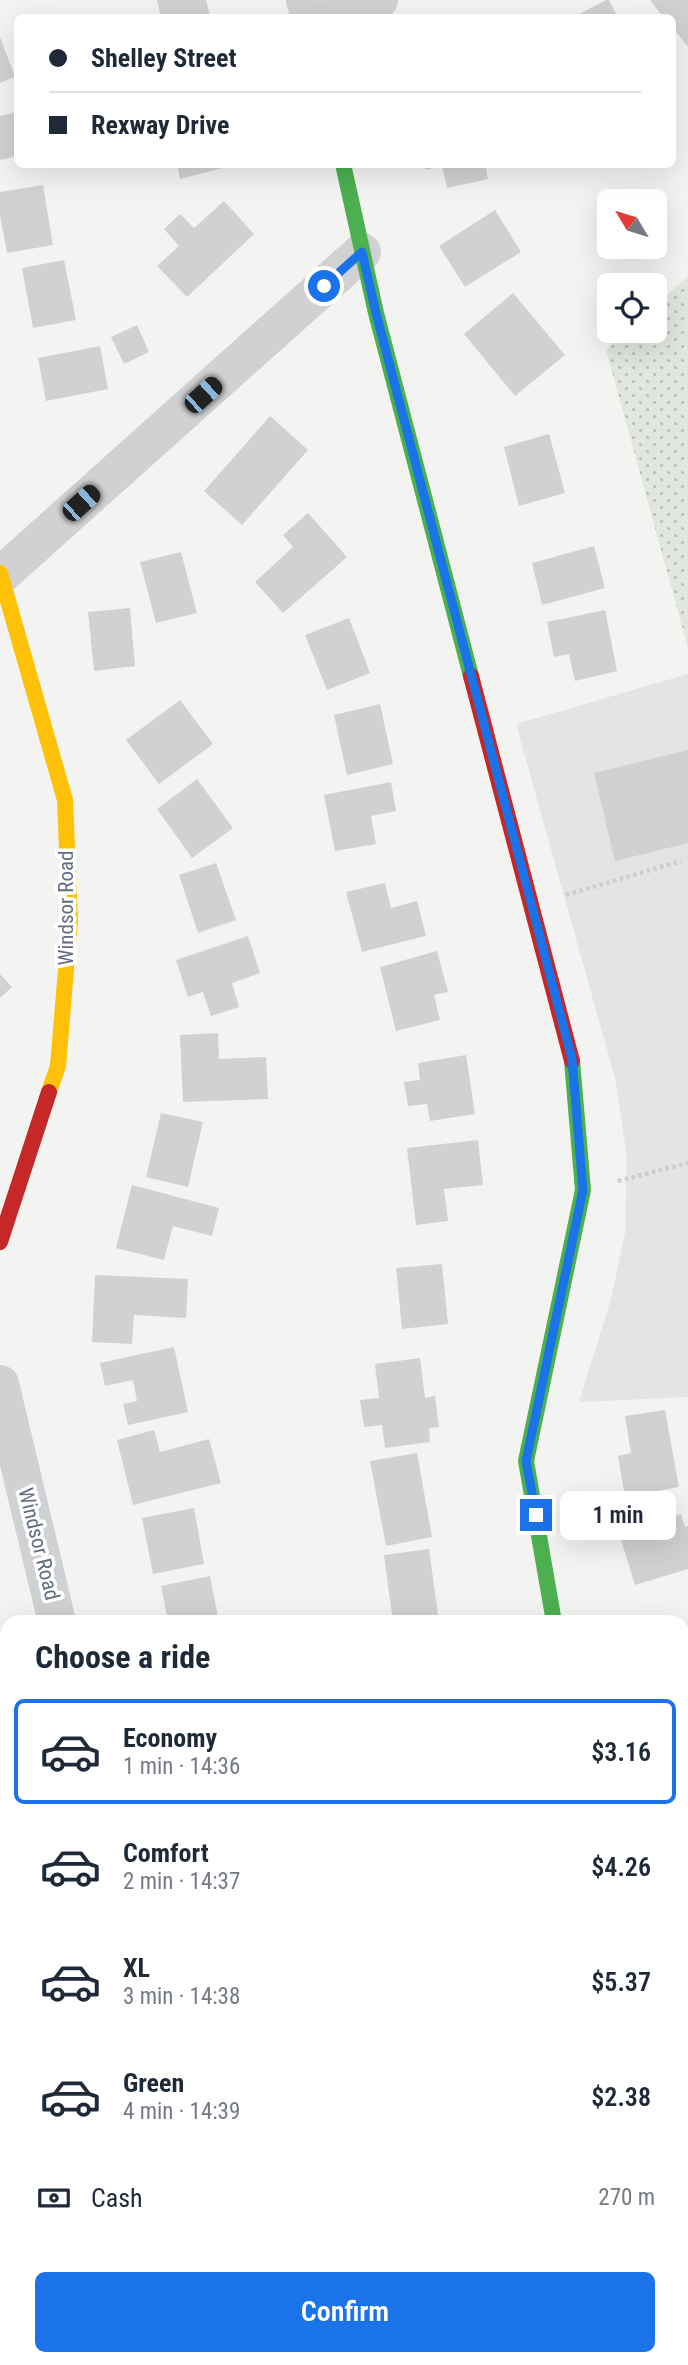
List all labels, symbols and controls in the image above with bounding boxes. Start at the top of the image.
text: Shelley Street [91,43,236,73]
text: Rexway Drive [91,110,229,140]
north arrow [597,189,667,259]
map controls [597,189,667,343]
route start [308,270,340,302]
button: locate [597,273,667,343]
car [181,373,226,417]
car [59,481,104,525]
street label: Windsor Road [54,851,78,965]
street label: Windsor Road [13,1485,65,1603]
callout: 1 min [560,1490,676,1540]
route end [520,1499,552,1531]
text: 1 min [593,1502,643,1529]
text: Choose a ride [35,1638,210,1676]
icon: car [39,1720,102,1783]
text: Economy [123,1723,217,1753]
text: $3.16 [591,1737,651,1767]
text: 1 min · 14:36 [123,1753,240,1780]
icon: car [39,1835,102,1898]
text: Comfort [123,1838,209,1868]
text: $4.26 [591,1852,651,1882]
text: 2 min · 14:37 [123,1868,240,1895]
icon: car [39,1950,102,2013]
text: XL [123,1953,150,1983]
text: $5.37 [591,1967,651,1997]
text: 3 min · 14:38 [123,1983,240,2010]
icon: car [39,2065,102,2128]
text: Green [123,2068,184,2098]
text: $2.38 [591,2082,651,2112]
text: 4 min · 14:39 [123,2098,240,2125]
icon: cash [35,2179,73,2217]
text: Cash [91,2183,143,2213]
text: 270 m [598,2184,655,2211]
button: Confirm [35,2272,655,2352]

